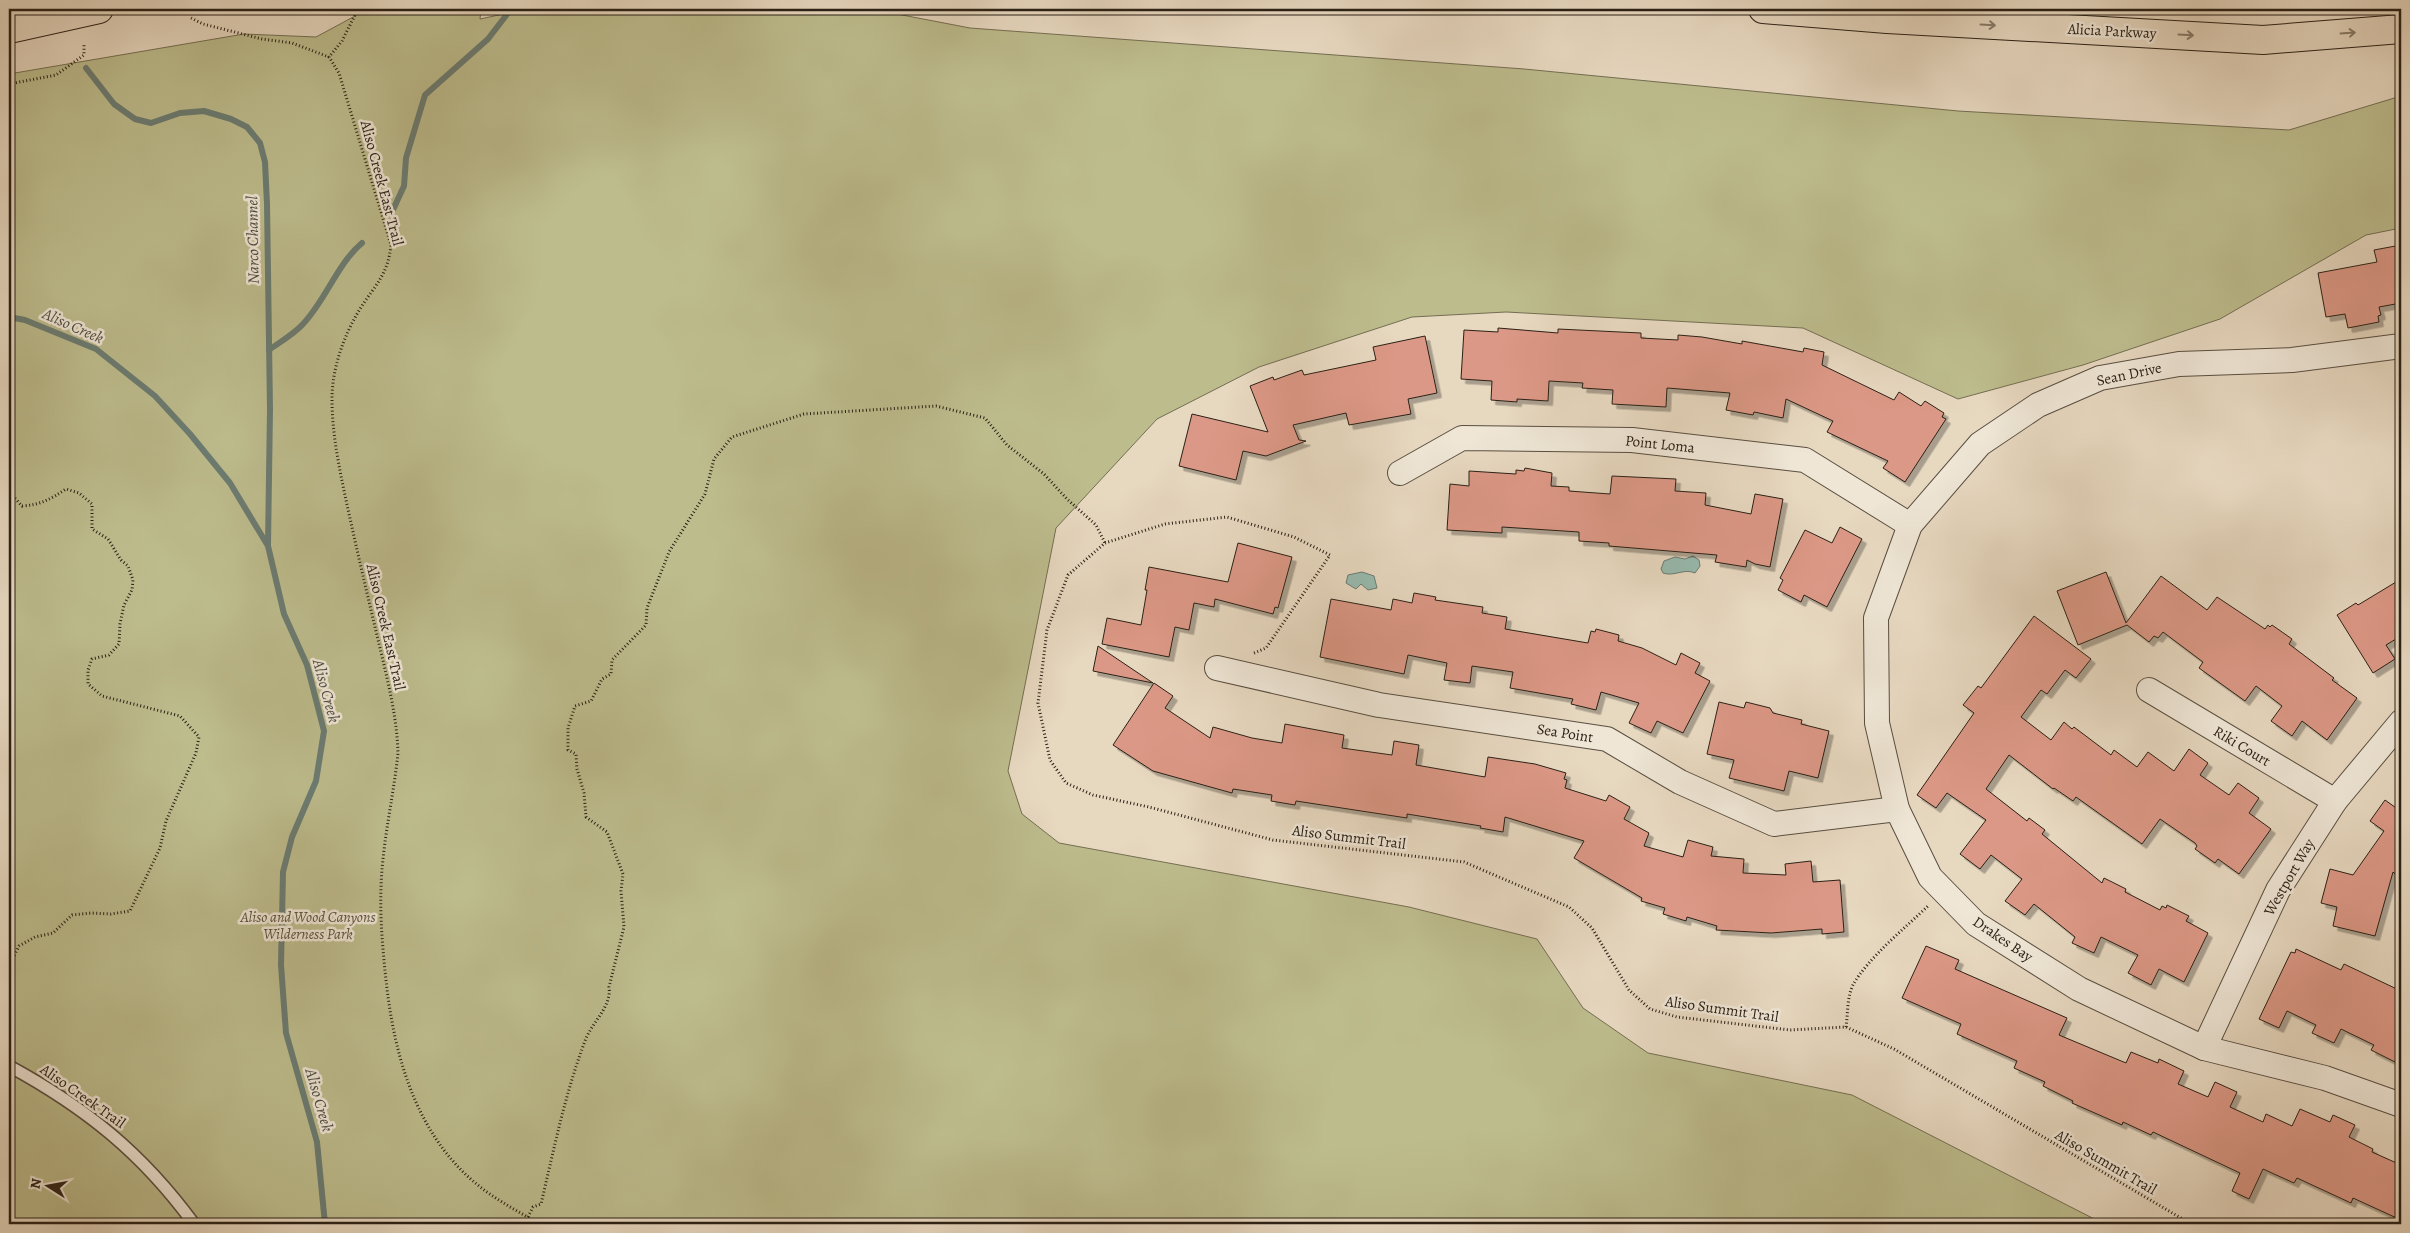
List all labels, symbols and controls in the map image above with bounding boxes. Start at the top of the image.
street label: Alicia Parkway [2066,19,2157,43]
one-way arrow [1980,20,1996,29]
one-way arrow [2339,28,2355,38]
one-way arrow [2177,31,2193,40]
street label: Aliso Creek East Trail [355,117,408,248]
water label: Narco Channel [241,196,265,284]
water label: Aliso Creek [38,302,107,349]
street label: Sean Drive [2095,357,2164,391]
street label: Point Loma [1624,430,1696,458]
street label: Aliso Creek East Trail [362,561,410,692]
water label: Aliso Creek [307,656,345,725]
street label: Sea Point [1535,719,1595,747]
street label: Riki Court [2210,721,2274,771]
street label: Aliso Summit Trail [1290,820,1407,854]
street label: Westport Way [2258,835,2319,920]
park label: Aliso and Wood Canyons Wilderness Park [240,907,375,944]
street label: Drakes Bay [1969,912,2037,967]
street label: Aliso Summit Trail [1663,991,1780,1027]
street label: Aliso Creek Trail [36,1059,130,1133]
water label: Aliso Creek [299,1065,338,1134]
street label: Aliso Summit Trail [2051,1124,2161,1199]
north arrow [22,1160,72,1210]
text: N [25,1177,46,1190]

